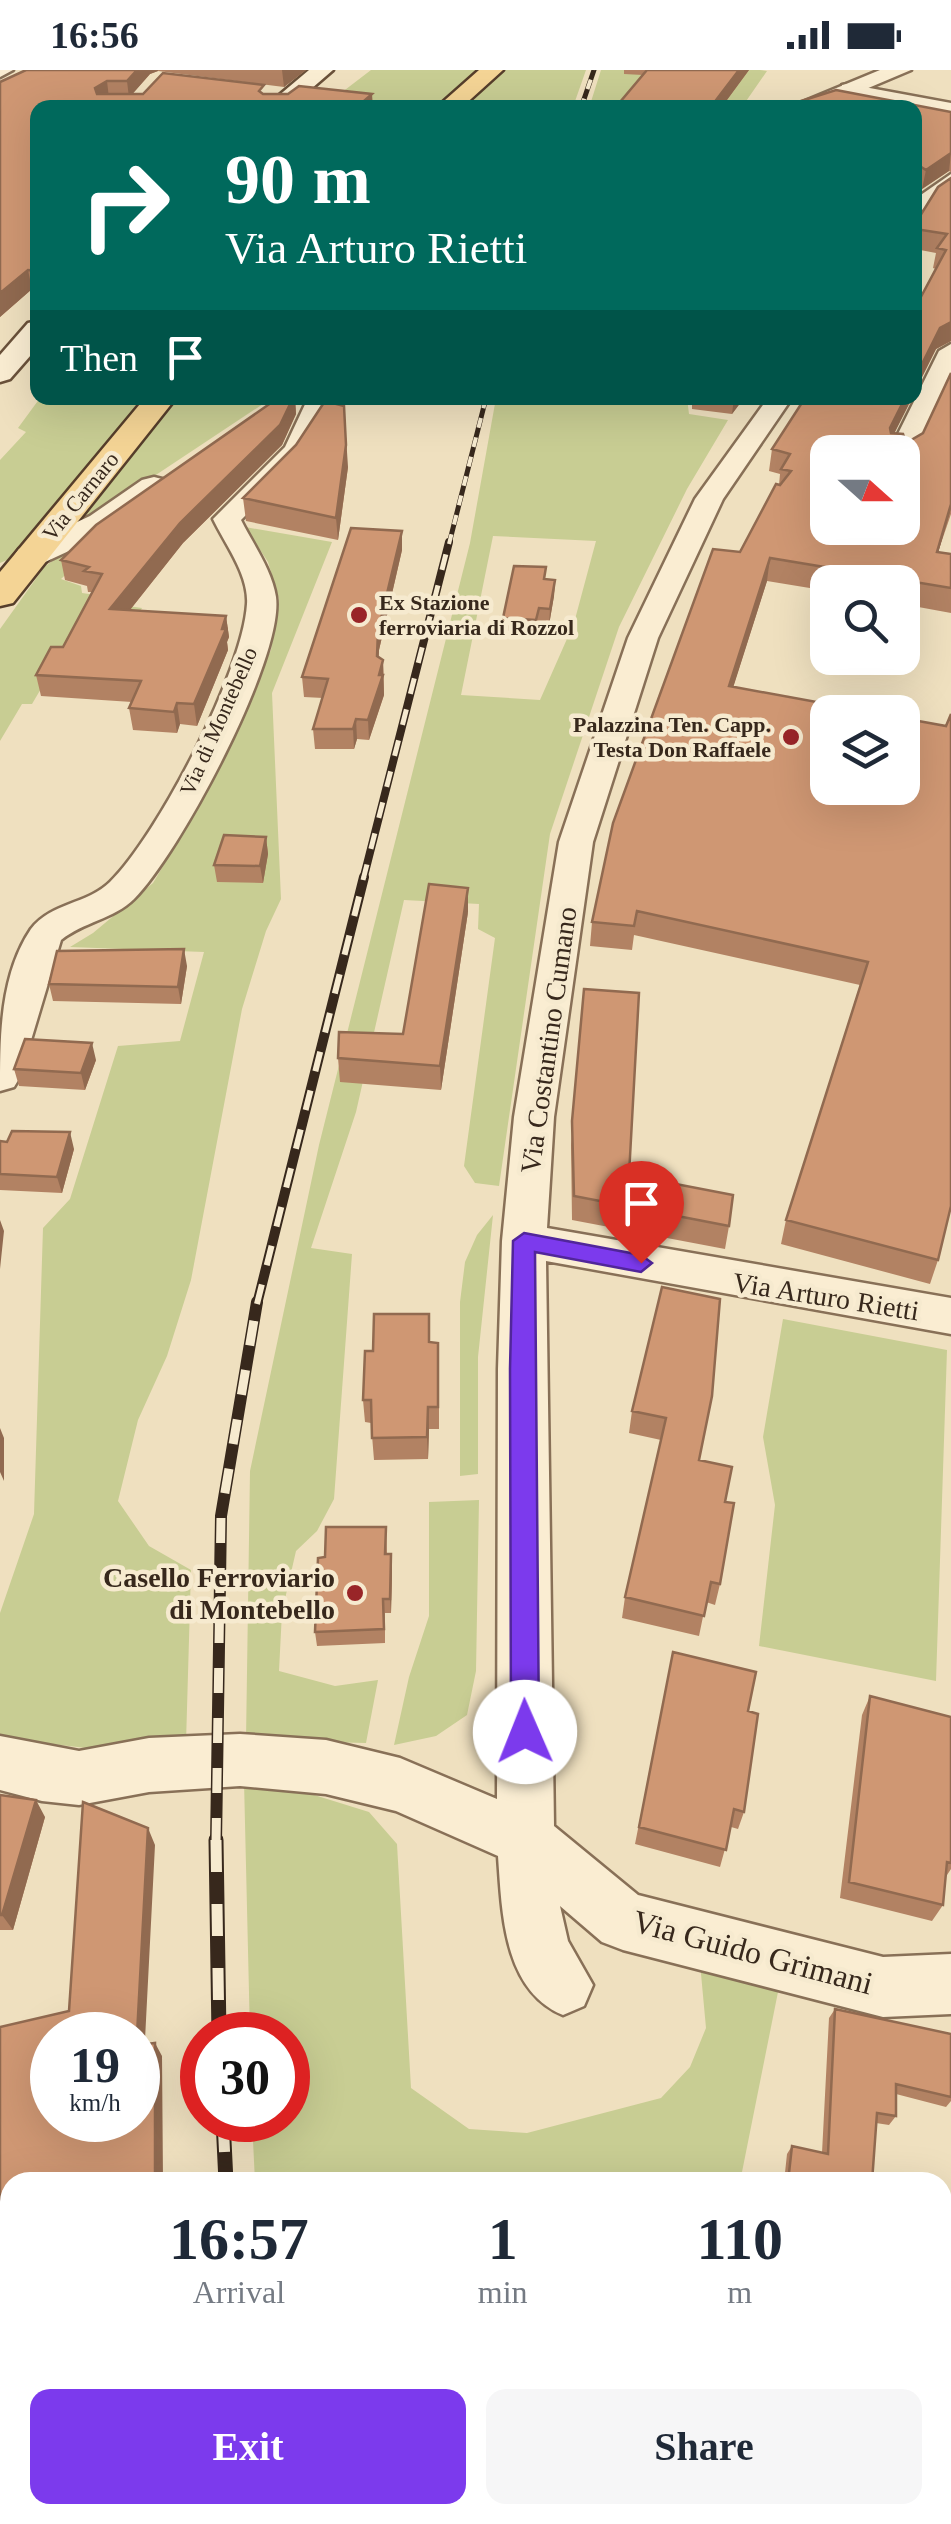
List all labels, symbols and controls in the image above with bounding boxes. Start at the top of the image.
text: 16:56 [50,14,139,56]
icon: right [60,140,190,270]
text: 90 m [225,141,371,218]
text: Via Arturo Rietti [225,223,527,273]
icon: arrive [158,330,213,385]
text: Then [60,337,138,379]
north arrow [810,435,920,545]
map controls [810,435,920,805]
street label: Via Carnaro [37,447,124,546]
button: search [810,565,920,675]
place label: Ex Stazione ferroviaria di Rozzol [379,590,574,640]
marker: Ex Stazione ferroviaria di Rozzol [348,604,370,626]
street label: Via di Montebello [175,643,262,799]
button: layers [810,695,920,805]
place label: Palazzina Ten. Capp. Testa Don Raffaele [573,712,771,762]
marker: Palazzina Ten. Capp. Testa Don Raffaele [780,726,802,748]
street label: Via Costantino Cumano [514,905,583,1175]
pin [599,1161,684,1264]
icon: arrive [614,1176,669,1231]
street label: Via Arturo Rietti [731,1266,921,1327]
place label: Casello Ferroviario di Montebello [103,1562,335,1625]
marker: Casello Ferroviario di Montebello [344,1582,366,1604]
position arrow [473,1680,577,1784]
street label: Via Guido Grimani [629,1903,877,2001]
speed limit sign: 30 [180,2012,310,2142]
text: 19 [70,2037,120,2093]
text: km/h [69,2089,121,2116]
text: 16:57 [169,2206,309,2272]
text: 1 [488,2206,518,2272]
text: 110 [696,2206,783,2272]
text: Arrival [193,2274,285,2310]
text: min [478,2274,528,2310]
text: m [727,2274,752,2310]
button: Exit [30,2389,466,2504]
button: Share [486,2389,922,2504]

